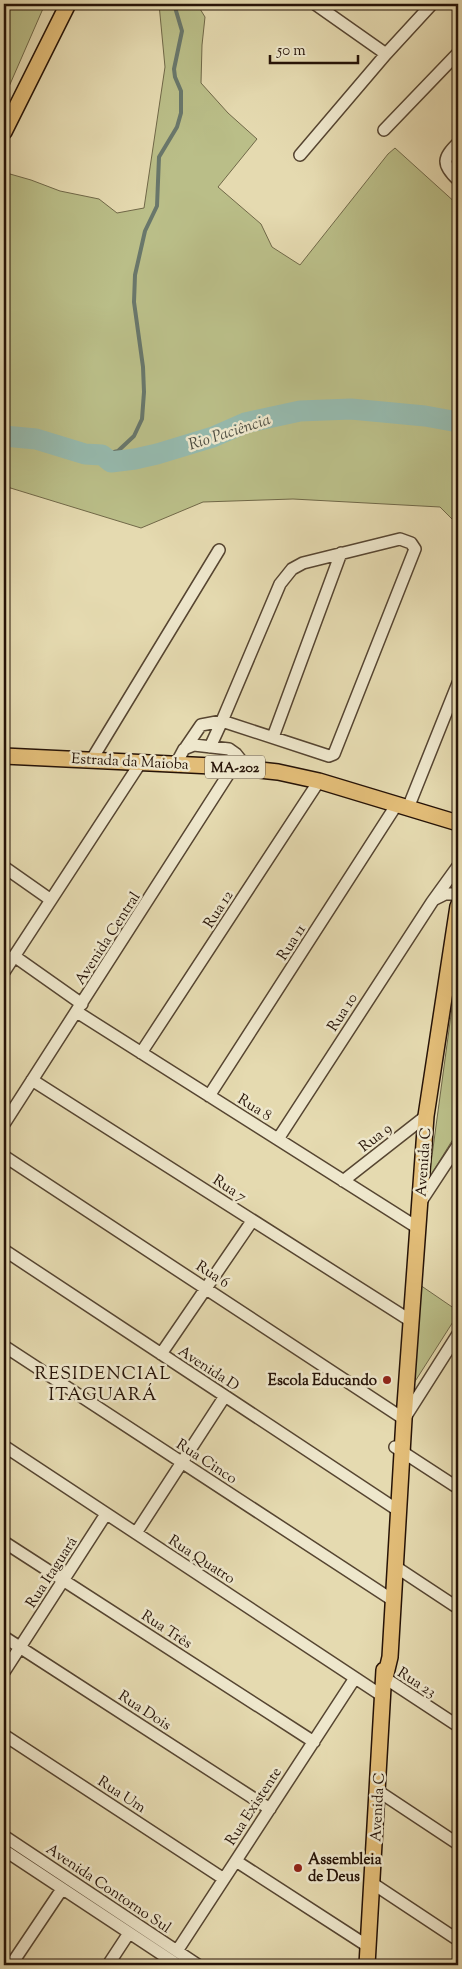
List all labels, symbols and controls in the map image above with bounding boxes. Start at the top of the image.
scale bar [270,32,357,64]
text: 50 m [276,41,306,62]
water label: Rio Paciência [186,409,274,457]
street label: Estrada da Maioba [71,749,189,776]
road number: MA-202 [205,756,265,779]
street label: Rua 12 [199,887,239,933]
street label: Avenida Central [70,888,146,989]
street label: Rua 11 [273,921,312,965]
street label: Rua 10 [323,989,364,1036]
street label: Rua 8 [233,1090,275,1127]
street label: Rua 9 [355,1119,397,1158]
street label: Avenida C [412,1127,437,1198]
street label: Rua 7 [208,1170,251,1208]
street label: Rua 6 [191,1256,233,1294]
street label: Avenida D [173,1342,243,1397]
district label: RESIDENCIAL ITAGUARÁ [35,1362,171,1409]
place label: Escola Educando [268,1371,377,1392]
marker: Escola Educando [381,1374,393,1386]
street label: Rua Cinco [172,1435,241,1490]
street label: Rua Quatro [164,1531,239,1590]
street label: Rua Itaguará [21,1533,83,1613]
street label: Rua Três [137,1606,196,1655]
street label: Rua 23 [393,1663,440,1704]
street label: Rua Dois [114,1686,175,1736]
street label: Rua Existente [221,1764,287,1850]
street label: Rua Um [93,1772,150,1819]
street label: Avenida C [366,1772,391,1842]
street label: Avenida Contorno Sul [41,1839,175,1939]
place label: Assembleia de Deus [308,1850,382,1888]
marker: Assembleia de Deus [292,1862,304,1874]

